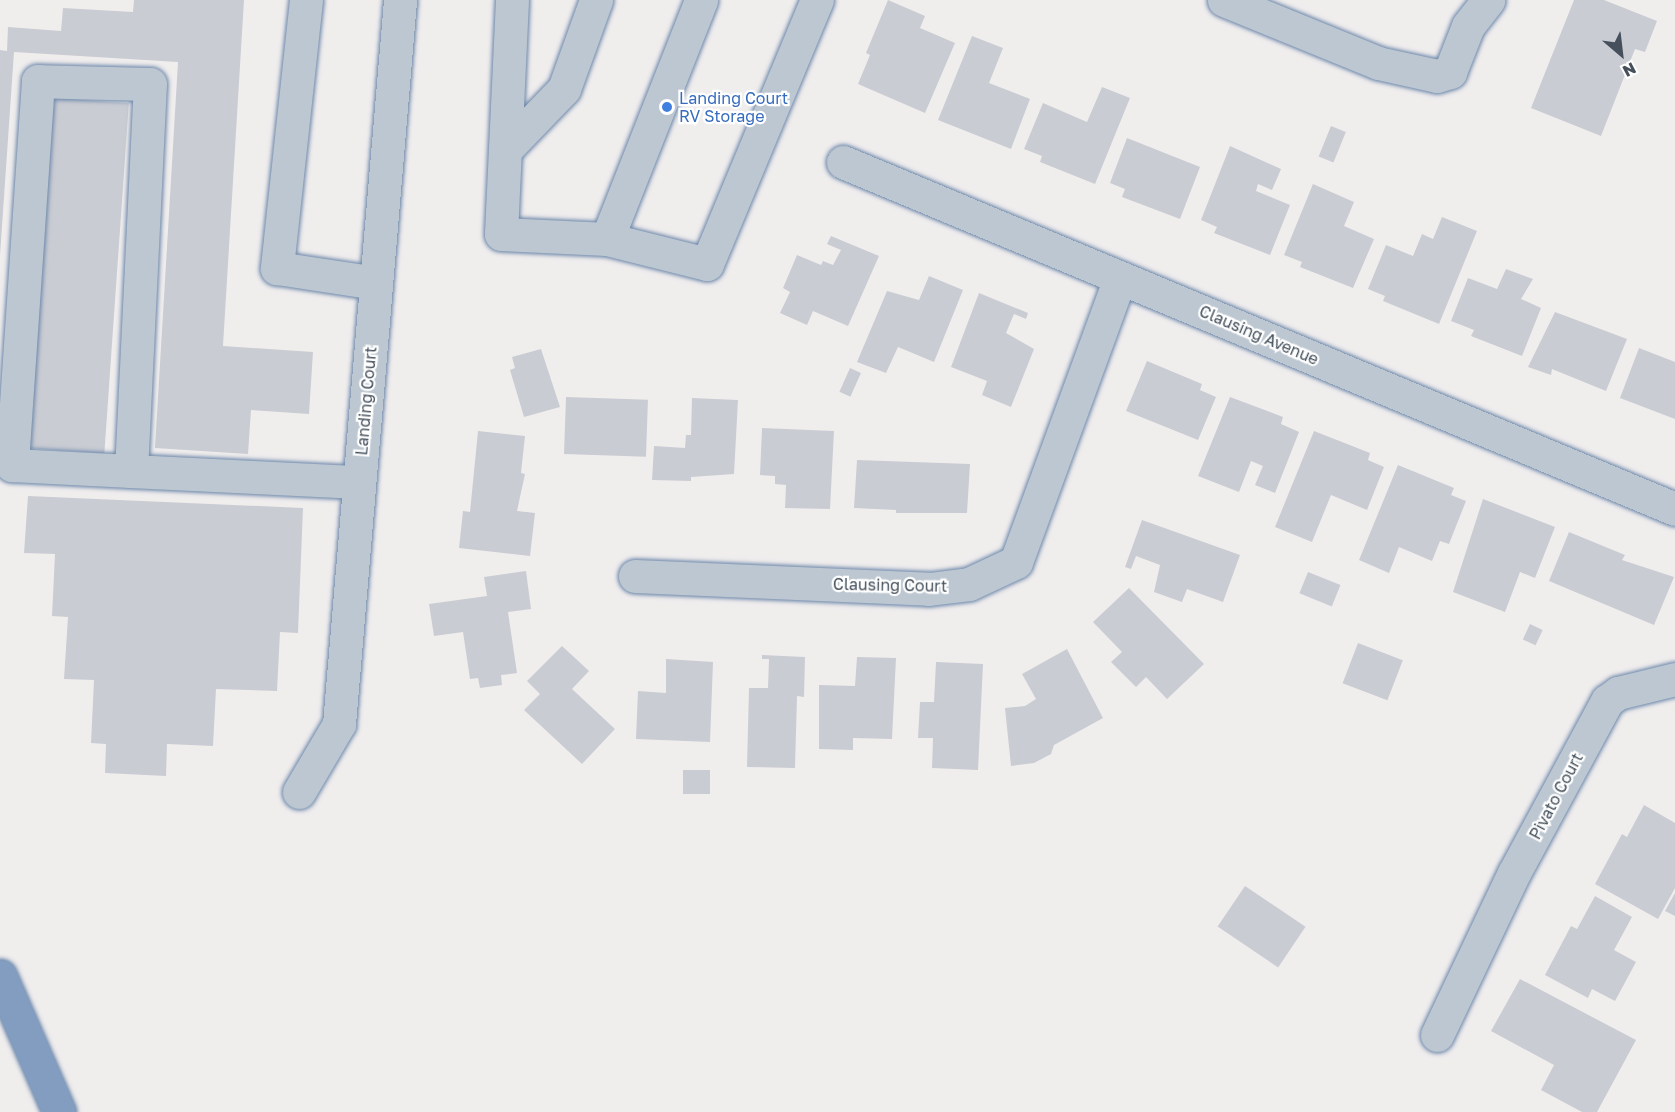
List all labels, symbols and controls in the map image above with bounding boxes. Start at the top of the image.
north arrow [1591,24,1651,84]
text: N [1619,58,1640,82]
place label: Landing Court RV Storage [679,88,788,126]
marker: Landing Court RV Storage [660,100,674,114]
street label: Clausing Avenue [1196,301,1322,369]
street label: Landing Court [352,346,380,456]
street label: Clausing Court [833,574,947,596]
street label: Pivato Court [1525,749,1587,843]

